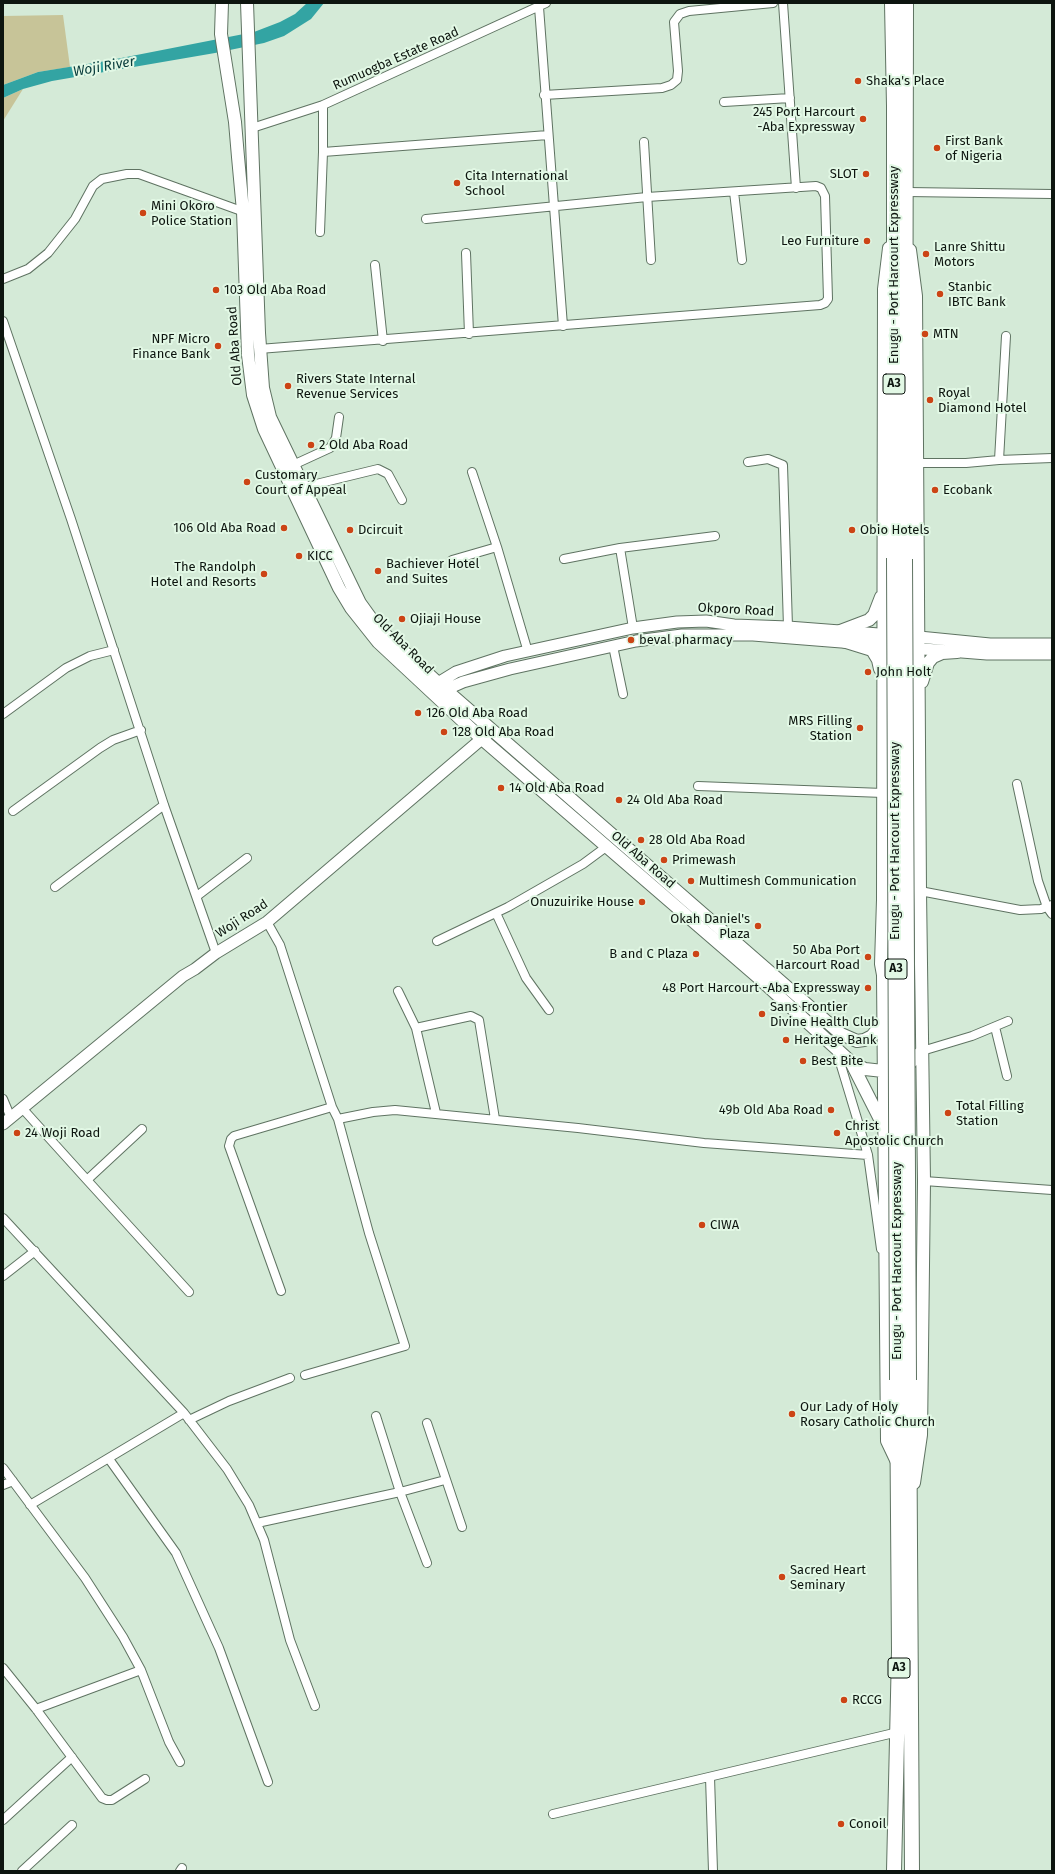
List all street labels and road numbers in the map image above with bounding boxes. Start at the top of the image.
street label: Rumuogba Estate Road [331,24,461,94]
street label: Enugu - Port Harcourt Expressway [886,166,902,364]
street label: Old Aba Road [224,306,246,386]
road number: A3 [883,374,905,394]
street label: Okporo Road [697,600,775,620]
street label: Old Aba Road [369,610,437,678]
street label: Enugu - Port Harcourt Expressway [887,742,903,940]
street label: Old Aba Road [608,828,678,892]
street label: Woji Road [213,896,271,942]
road number: A3 [885,959,907,979]
street label: Enugu - Port Harcourt Expressway [889,1162,905,1360]
road number: A3 [888,1658,910,1678]

